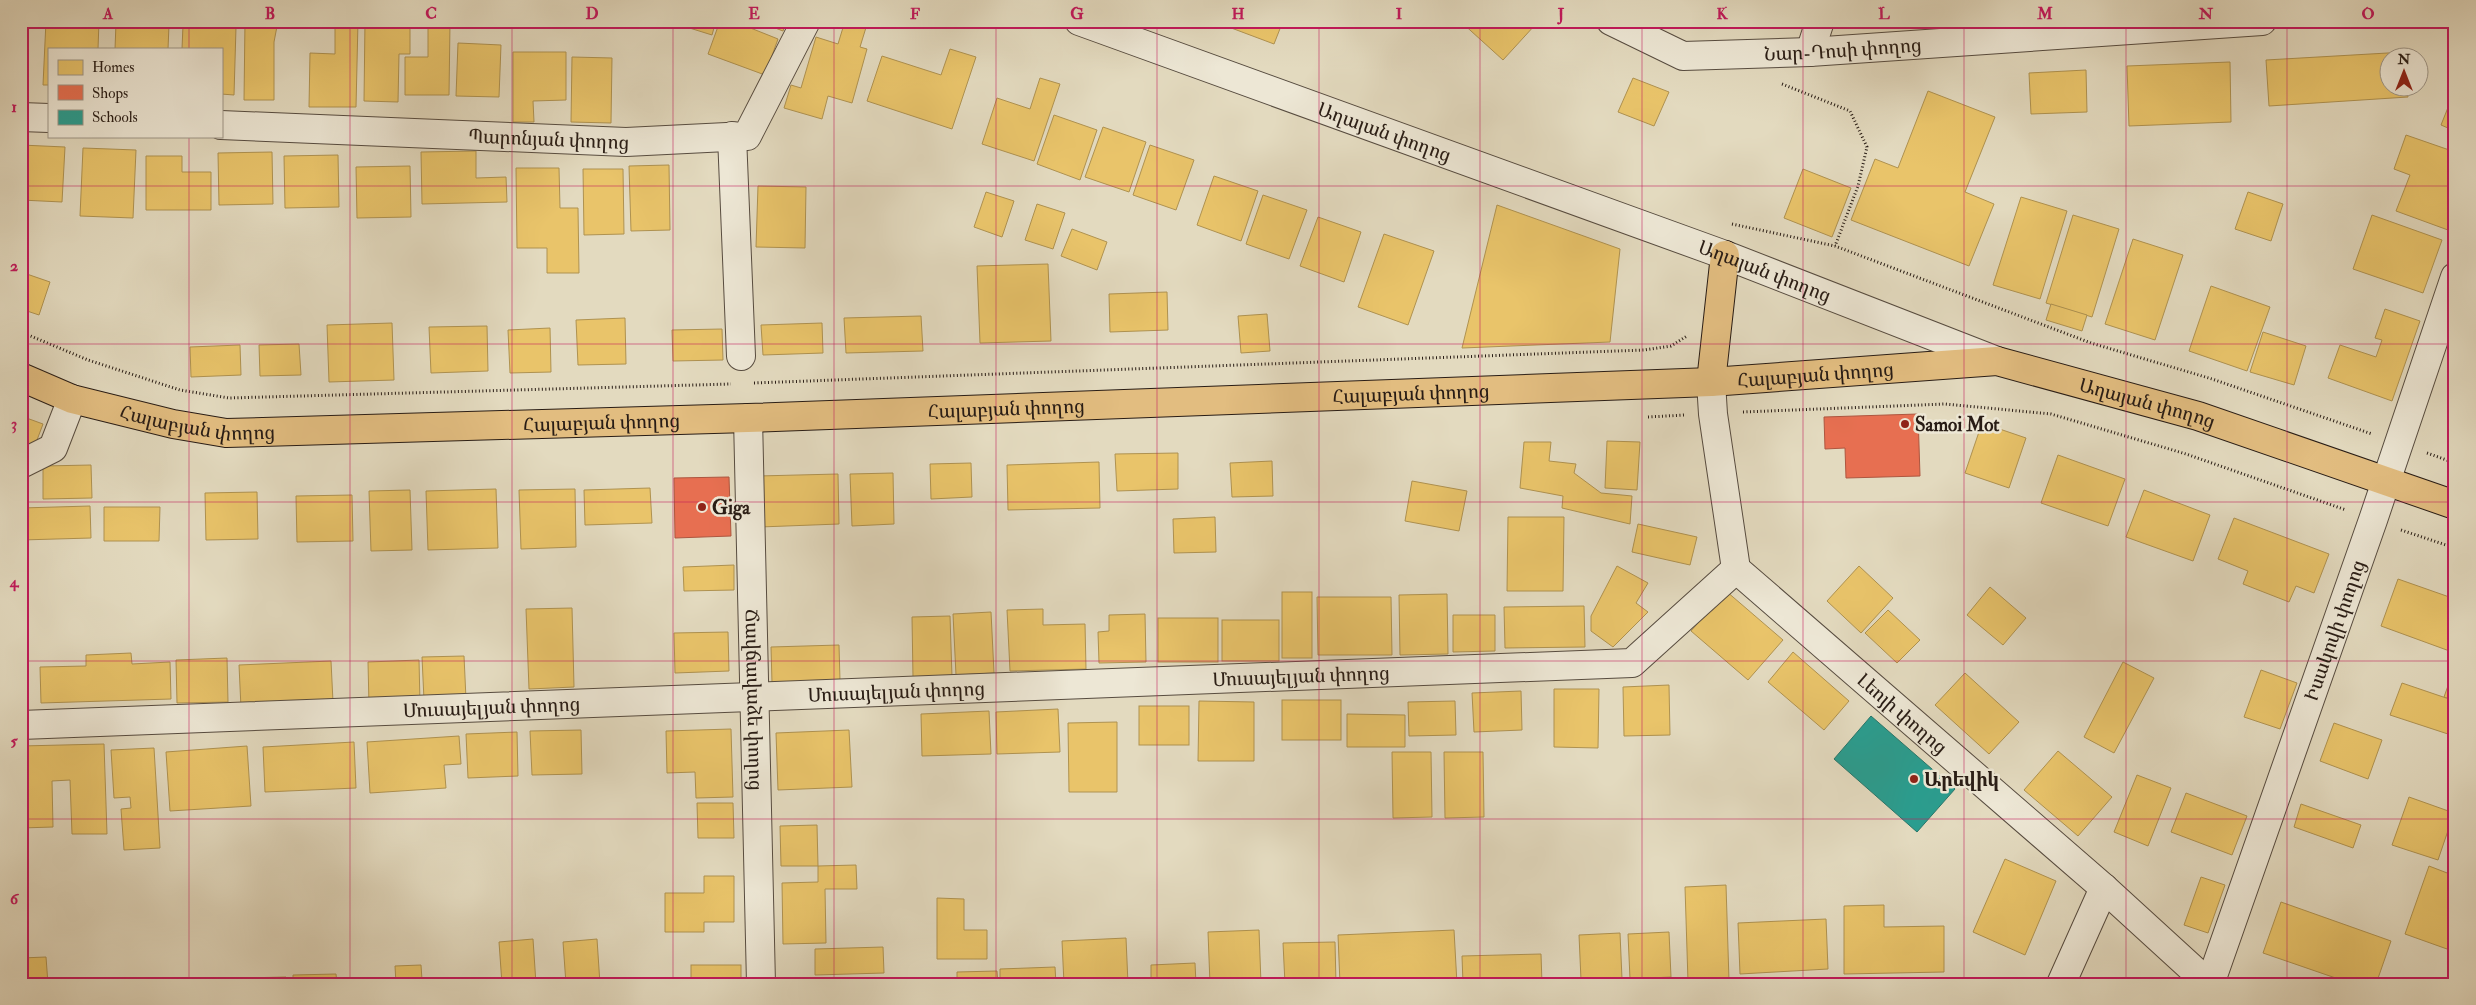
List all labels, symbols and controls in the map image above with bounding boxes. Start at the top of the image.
text: A [102,4,114,24]
text: B [265,4,275,24]
text: C [425,4,437,24]
text: D [585,4,599,24]
text: E [748,4,760,24]
text: F [910,4,920,24]
text: G [1070,4,1084,24]
text: H [1231,4,1245,24]
text: I [1396,4,1403,24]
text: J [1557,4,1565,25]
text: K [1716,4,1728,24]
text: L [1878,4,1890,24]
text: M [2036,4,2053,24]
text: N [2198,4,2214,24]
text: O [2361,4,2375,24]
street label: Նար-Դոսի փողոց [1764,33,1922,66]
legend [48,48,222,138]
north arrow [2378,48,2428,98]
text: N [2397,51,2411,68]
text: Homes [92,58,134,77]
text: Shops [92,84,128,104]
text: 1 [11,97,17,117]
street label: Աղայան փողոց [1314,97,1454,168]
text: Schools [92,108,138,127]
street label: Պարոնյան փողոց [468,124,630,155]
street label: Աղայան փողոց [1695,235,1834,308]
text: 2 [10,256,18,276]
street label: Հալաբյան փողոց [1736,358,1895,393]
street label: Աղայան փողոց [2076,373,2218,434]
street label: Հալաբյան փողոց [1332,379,1490,409]
street label: Հալաբյան փողոց [927,394,1085,424]
street label: Հալաբյան փողոց [117,400,276,447]
street label: Հալաբյան փողոց [523,409,680,437]
place label: Samoi Mot [1915,413,2000,437]
text: 3 [11,414,17,434]
marker: Samoi Mot [1899,418,1911,430]
place label: Giga [712,496,751,521]
marker: Giga [696,501,708,513]
street label: Իսակովի փողոց [2299,557,2371,704]
text: 4 [9,572,20,592]
street label: Ճավճավաձե փողոց [739,609,768,791]
street label: Մուսայելյան փողոց [1212,661,1390,692]
street label: Լեոյի փողոց [1852,668,1952,760]
street label: Մուսայելյան փողոց [807,677,985,708]
street label: Մուսայելյան փողոց [403,692,581,723]
text: 5 [10,731,18,751]
place label: Արեվիկ [1924,768,1999,792]
marker: Արեվիկ [1908,773,1920,785]
text: 6 [10,889,20,909]

